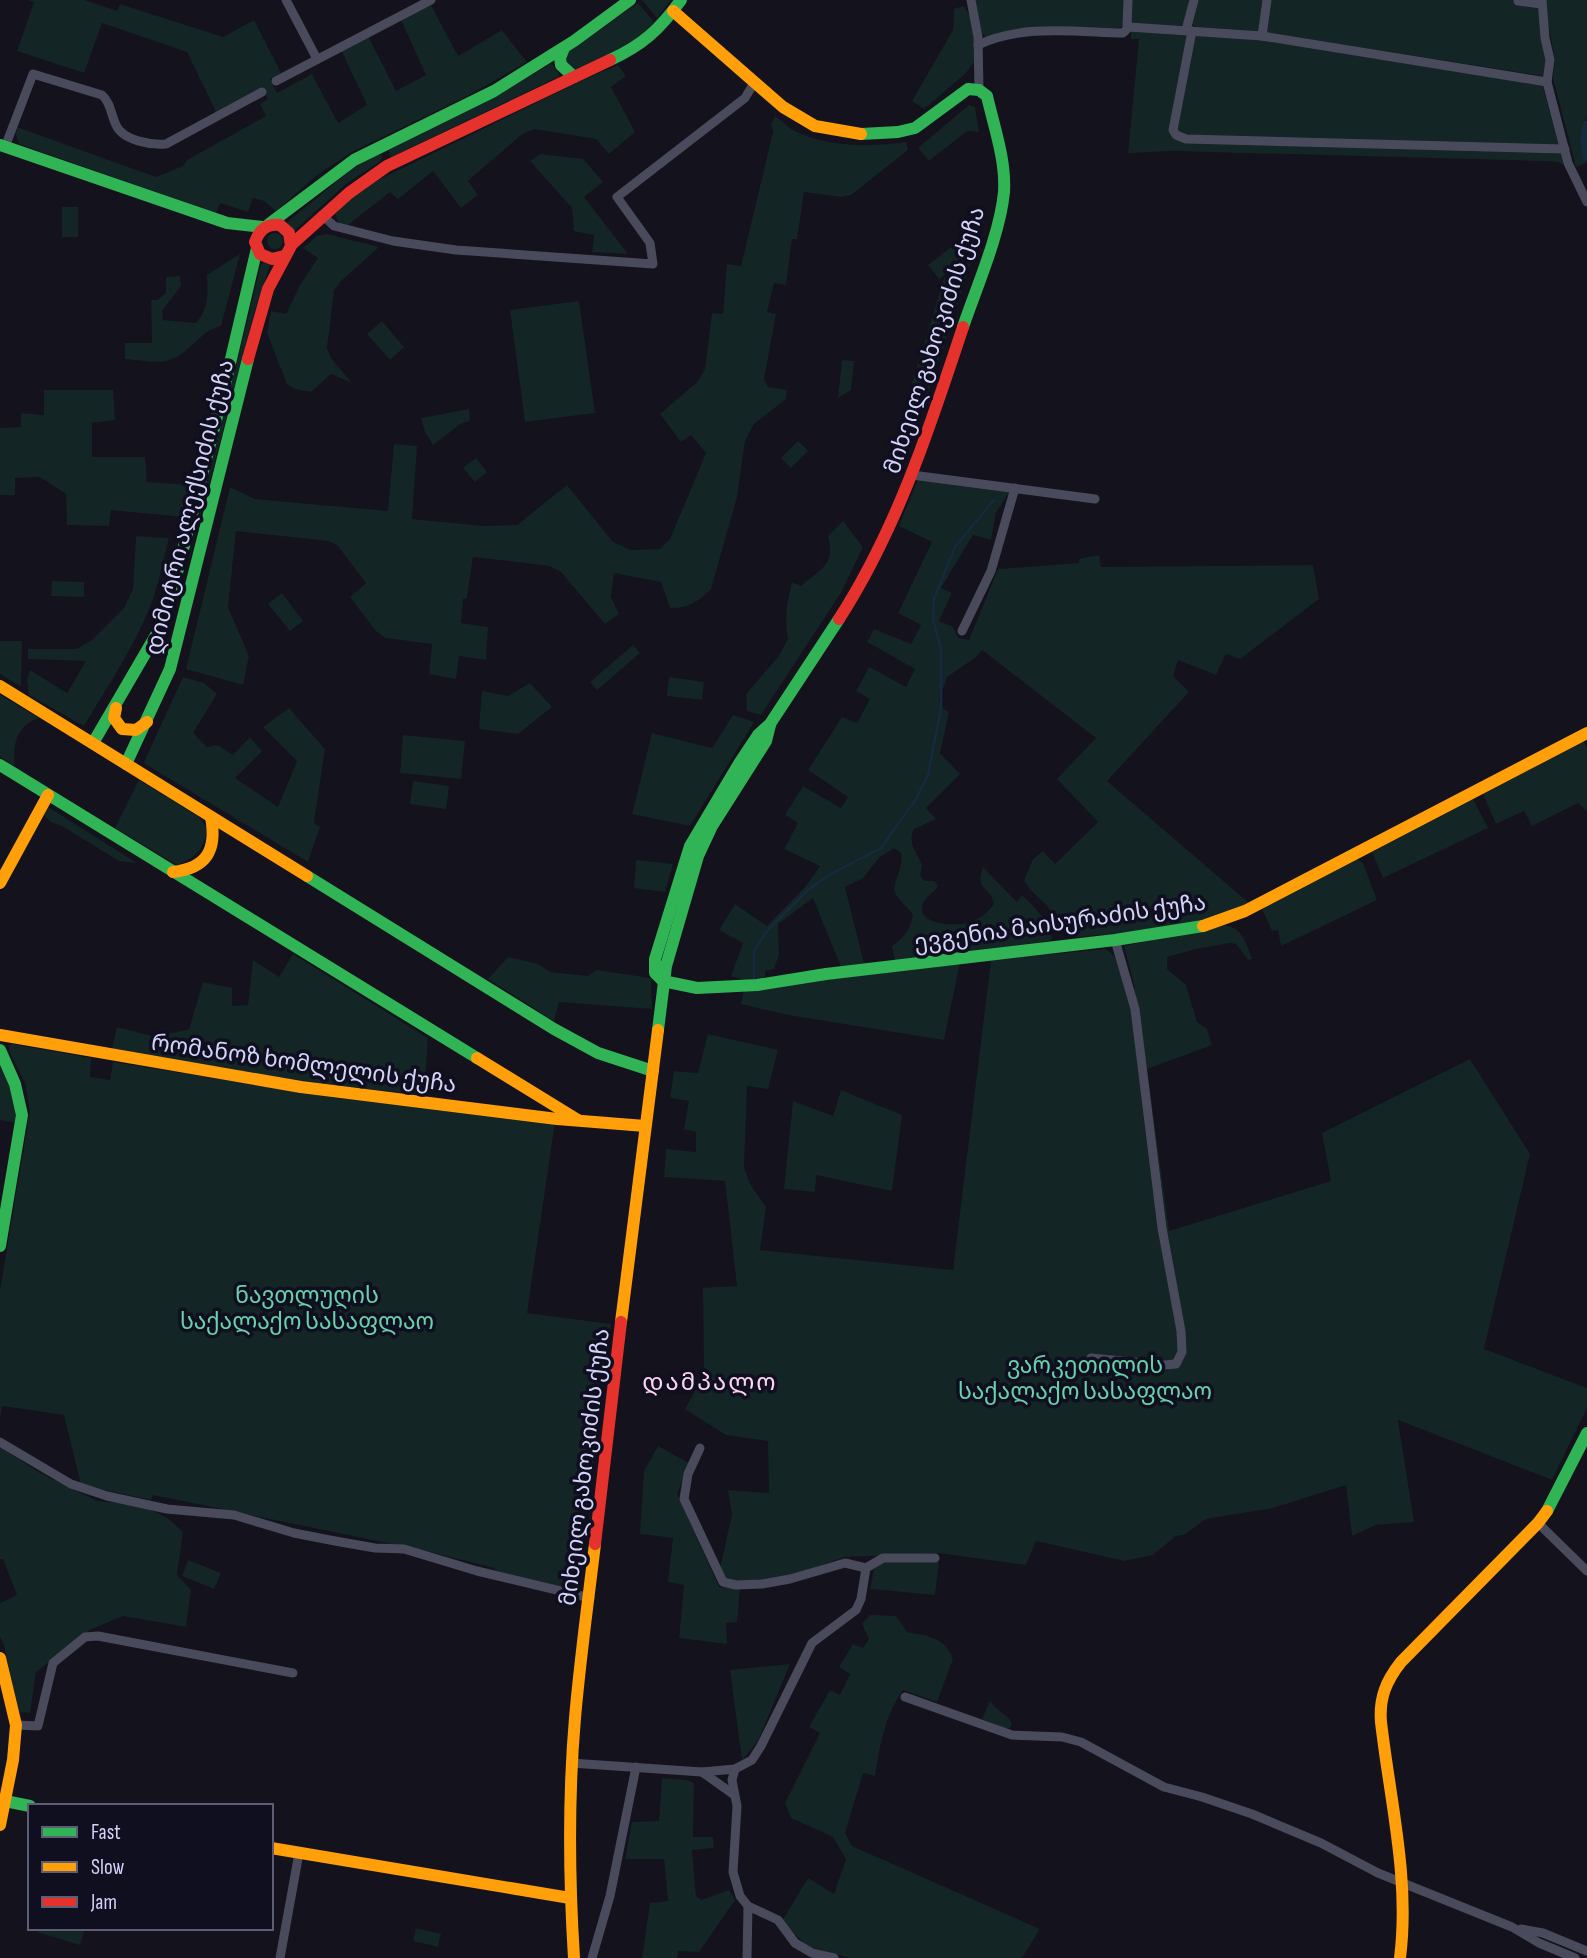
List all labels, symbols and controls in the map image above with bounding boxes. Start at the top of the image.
street label: მიხეილ გახოკიძის ქუჩა [879,203,991,477]
street label: დიმიტრი ალექსიძის ქუჩა [140,357,240,658]
street label: ევგენია მაისურაძის ქუჩა [912,889,1208,957]
street label: რომანოზ ხომლელის ქუჩა [150,1029,458,1099]
park label: ნავთლუღის საქალაქო სასაფლაო [180,1282,434,1336]
street label: მიხეილ გახოკიძის ქუჩა [554,1327,616,1607]
park label: ვარკეთილის საქალაქო სასაფლაო [958,1352,1212,1406]
district label: დამპალო [642,1368,778,1397]
legend [28,1804,273,1930]
text: Fast [91,1820,121,1845]
text: Slow [91,1855,125,1880]
text: Jam [90,1890,117,1915]

